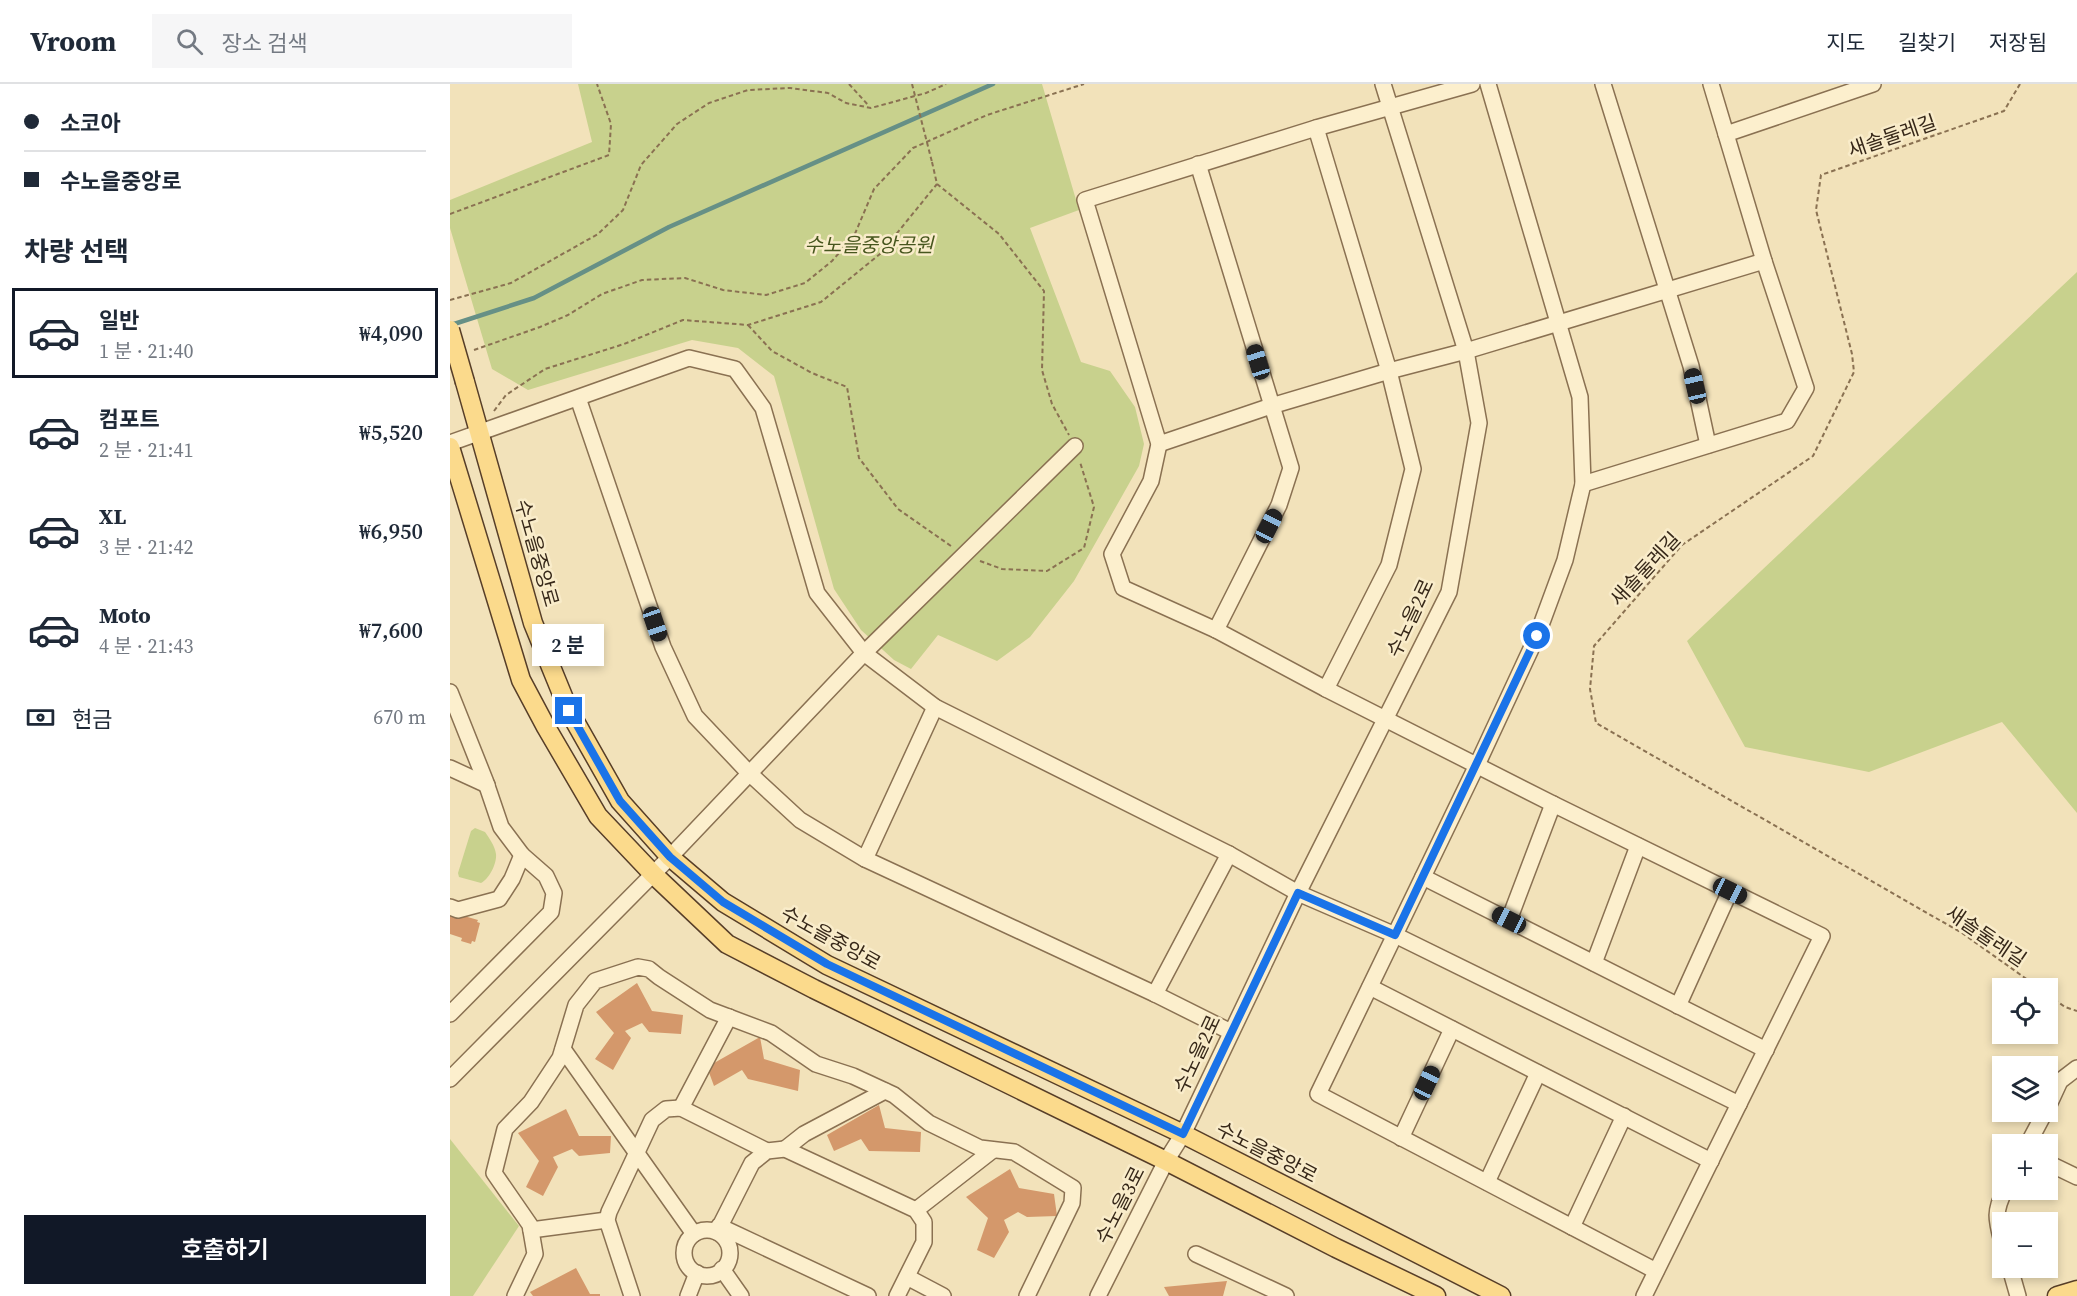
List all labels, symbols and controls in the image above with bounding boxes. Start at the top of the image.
search box [152,14,572,68]
text: Vroom [30,22,116,60]
icon: search [173,25,206,58]
text: 장소 검색 [221,28,308,58]
text: 지도 [1826,28,1865,57]
text: 길찾기 [1898,28,1956,57]
text: 저장됨 [1989,28,2047,57]
text: 소코아 [60,108,121,138]
street label: 새솔둘레길 [1844,108,1940,164]
text: 수노을중앙로 [60,166,181,196]
park label: 수노을중앙공원 [805,231,935,259]
text: 차량 선택 [24,233,129,270]
text: 일반 [99,305,139,335]
icon: car [27,306,81,360]
text: ₩4,090 [359,318,423,348]
text: 1 분 · 21:40 [99,337,193,365]
car [1244,342,1272,382]
car [1682,366,1708,406]
text: 컴포트 [99,404,160,434]
icon: car [27,405,81,459]
text: ₩5,520 [359,417,423,447]
text: 2 분 · 21:41 [99,436,193,464]
street label: 수노을중앙로 [508,496,566,610]
text: XL [99,501,126,531]
icon: car [27,504,81,558]
car [1253,506,1285,546]
text: ₩6,950 [359,516,423,546]
street label: 새솔둘레길 [1603,526,1687,612]
text: 3 분 · 21:42 [99,533,193,561]
street label: 수노을2로 [1380,574,1440,662]
text: Moto [99,600,151,630]
icon: car [27,603,81,657]
car [641,604,669,644]
text: ₩7,600 [359,615,423,645]
route start [1523,622,1550,649]
callout: 2 분 [533,624,605,666]
text: 2 분 [551,631,585,659]
text: 4 분 · 21:43 [99,632,193,660]
route end [555,697,582,724]
icon: cash [24,701,57,734]
text: 670 m [373,703,426,731]
text: 현금 [72,704,112,734]
car [1710,875,1750,907]
street label: 수노을중앙로 [776,899,886,977]
street label: 새솔둘레길 [1940,899,2032,973]
car [1489,904,1529,936]
map controls [1992,978,2058,1278]
button: locate [1992,978,2058,1044]
street label: 수노을2로 [1167,1010,1227,1098]
button: layers [1992,1056,2058,1122]
car [1411,1063,1443,1103]
street label: 수노을중앙로 [1211,1114,1323,1190]
button: + [1992,1134,2058,1200]
street label: 수노을3로 [1089,1161,1151,1249]
button: − [1992,1212,2058,1278]
button: 호출하기 [24,1215,426,1284]

